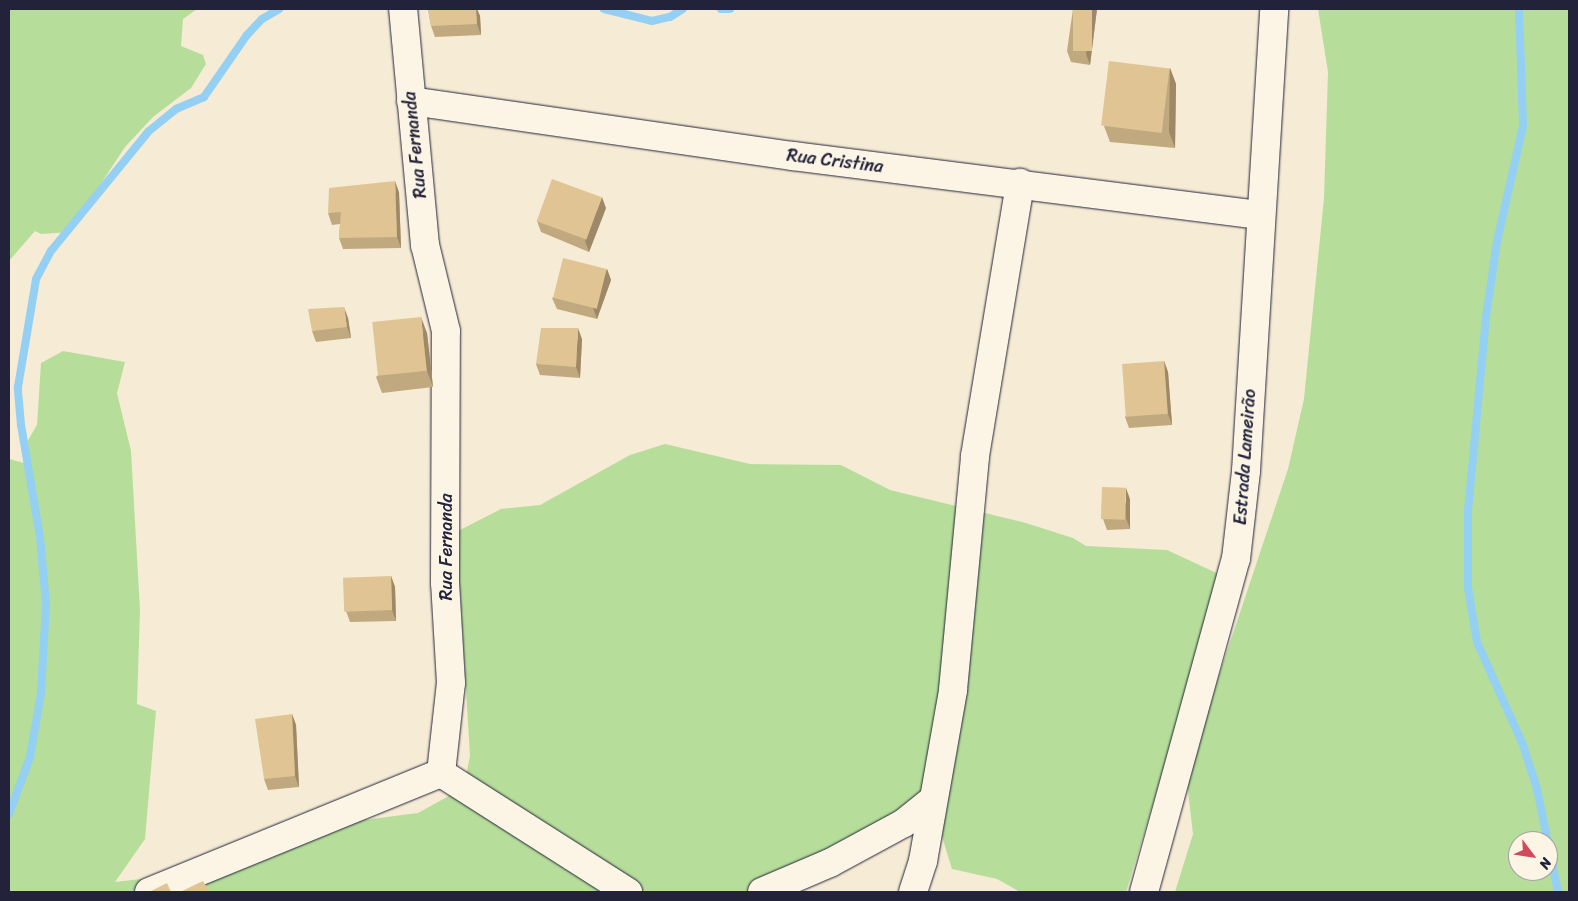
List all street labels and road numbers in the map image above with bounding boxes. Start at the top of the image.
street label: Rua Fernanda [399,90,431,200]
street label: Rua Cristina [785,144,885,178]
street label: Estrada Lameirão [1229,388,1261,526]
street label: Rua Fernanda [435,493,457,601]

